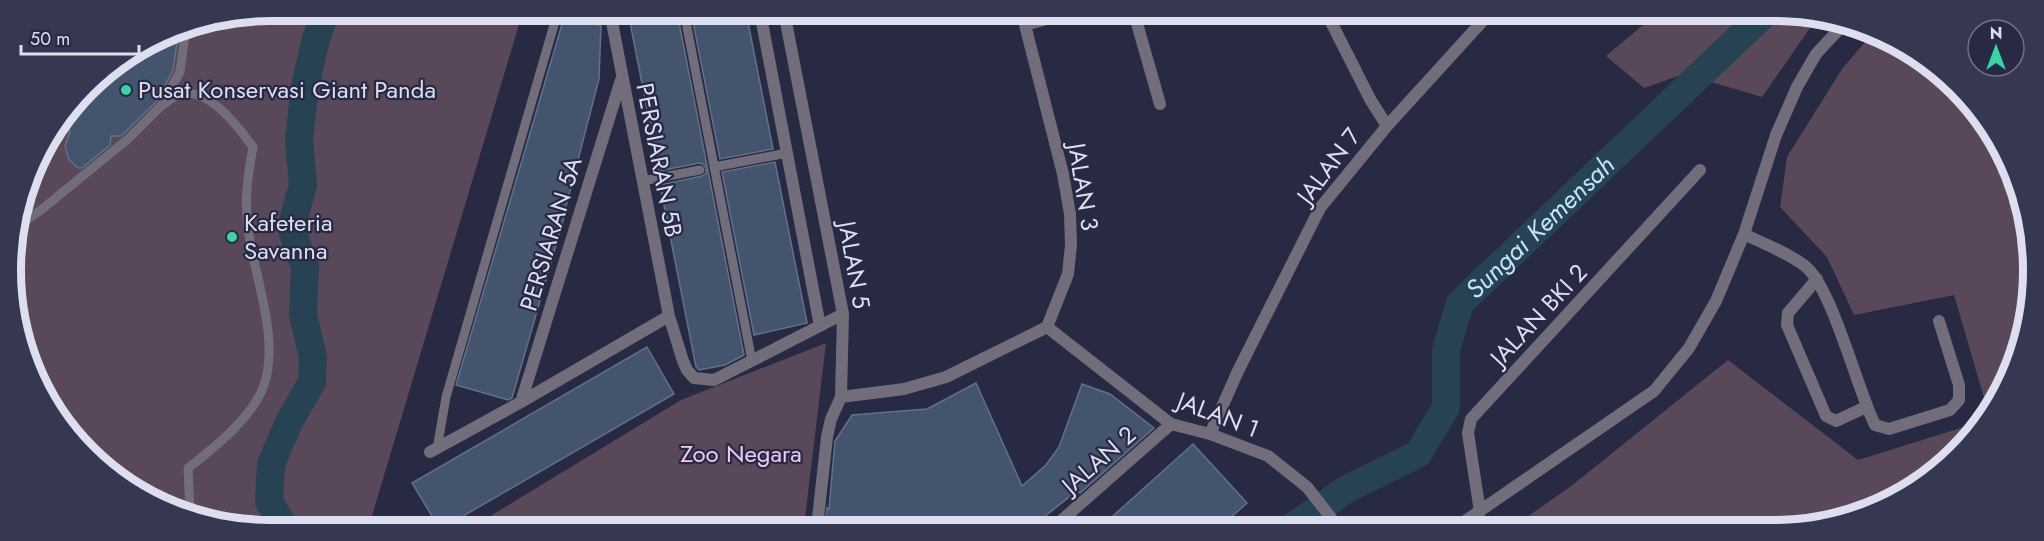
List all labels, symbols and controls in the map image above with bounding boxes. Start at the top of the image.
scale bar [21,18,140,56]
north arrow [1966,18,2026,78]
text: N [1990,22,2002,45]
text: 50 m [30,26,70,52]
place label: Pusat Konservasi Giant Panda [138,72,436,107]
street label: PERSIARAN 5B [627,80,692,240]
marker: Pusat Konservasi Giant Panda [119,83,133,97]
street label: JALAN 7 [1287,120,1369,214]
street label: JALAN 3 [1059,138,1108,233]
water label: Sungai Kemensah [1457,147,1623,308]
street label: PERSIARAN 5A [511,153,591,315]
place label: Kafeteria Savanna [244,205,332,268]
street label: JALAN 5 [829,215,879,311]
marker: Kafeteria Savanna [225,230,239,244]
street label: JALAN BKI 2 [1480,256,1595,376]
street label: JALAN 1 [1169,382,1264,446]
street label: JALAN 2 [1052,417,1144,504]
park label: Zoo Negara [680,436,802,471]

